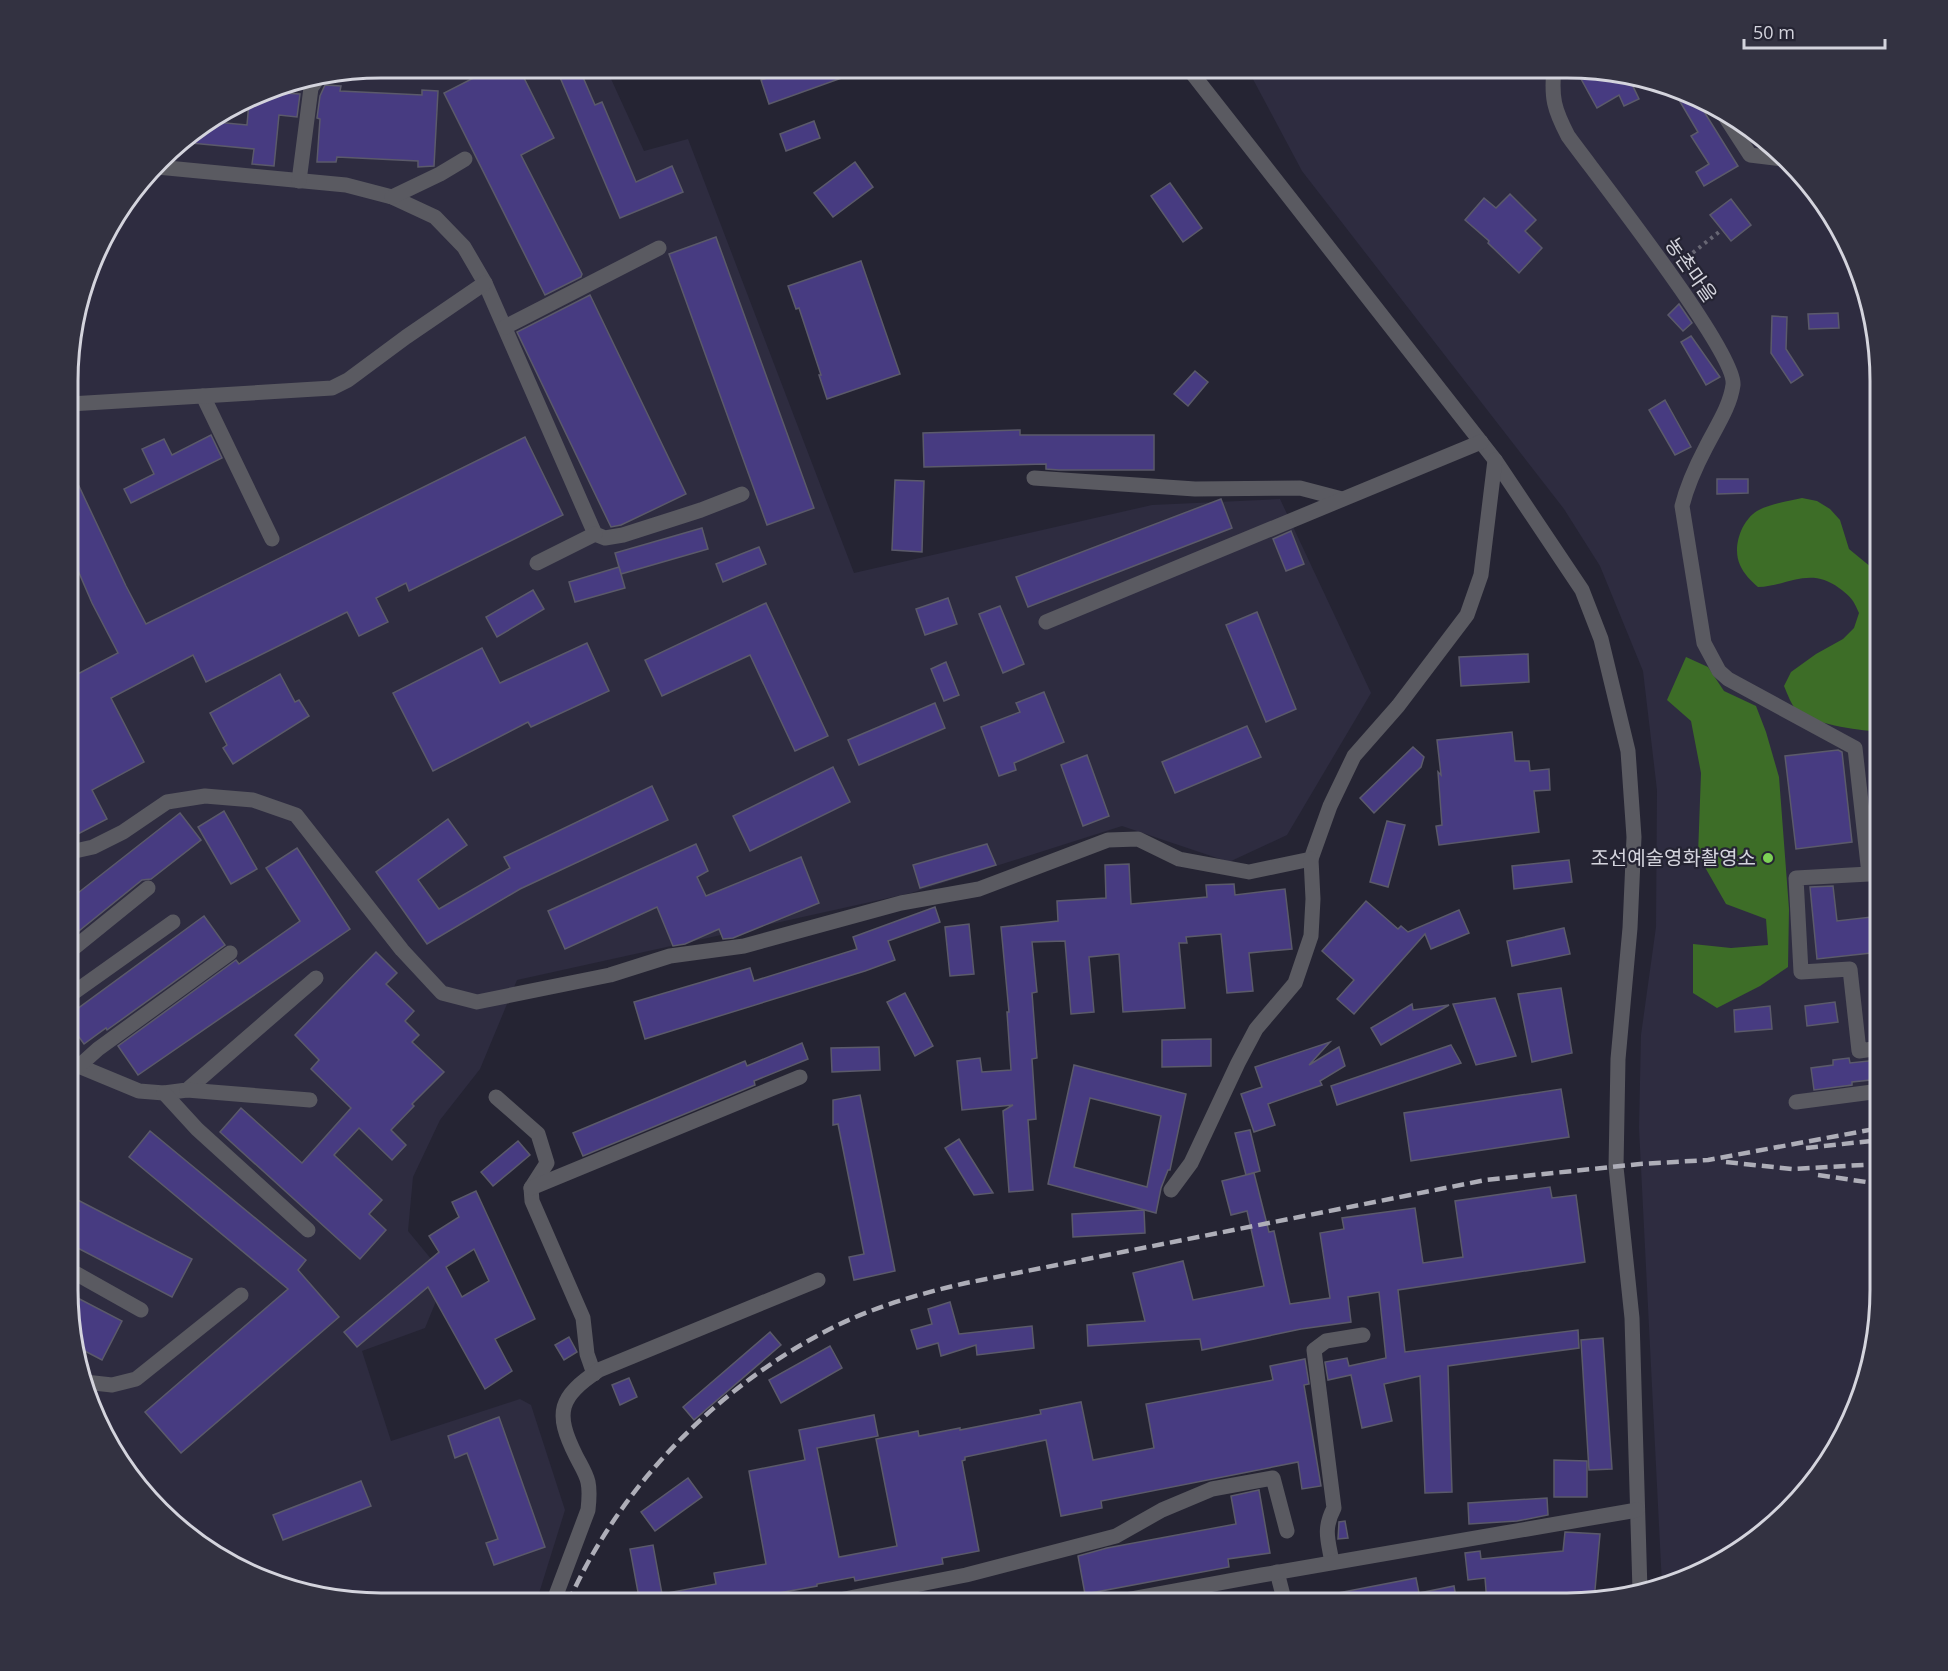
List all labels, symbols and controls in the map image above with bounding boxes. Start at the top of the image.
scale bar [1744,12,1885,50]
text: 50 m [1753,20,1795,44]
street label: 농촌마을 [1659,232,1724,308]
place label: 조선예술영화촬영소 [1590,844,1756,871]
marker: 조선예술영화촬영소 [1761,851,1775,865]

